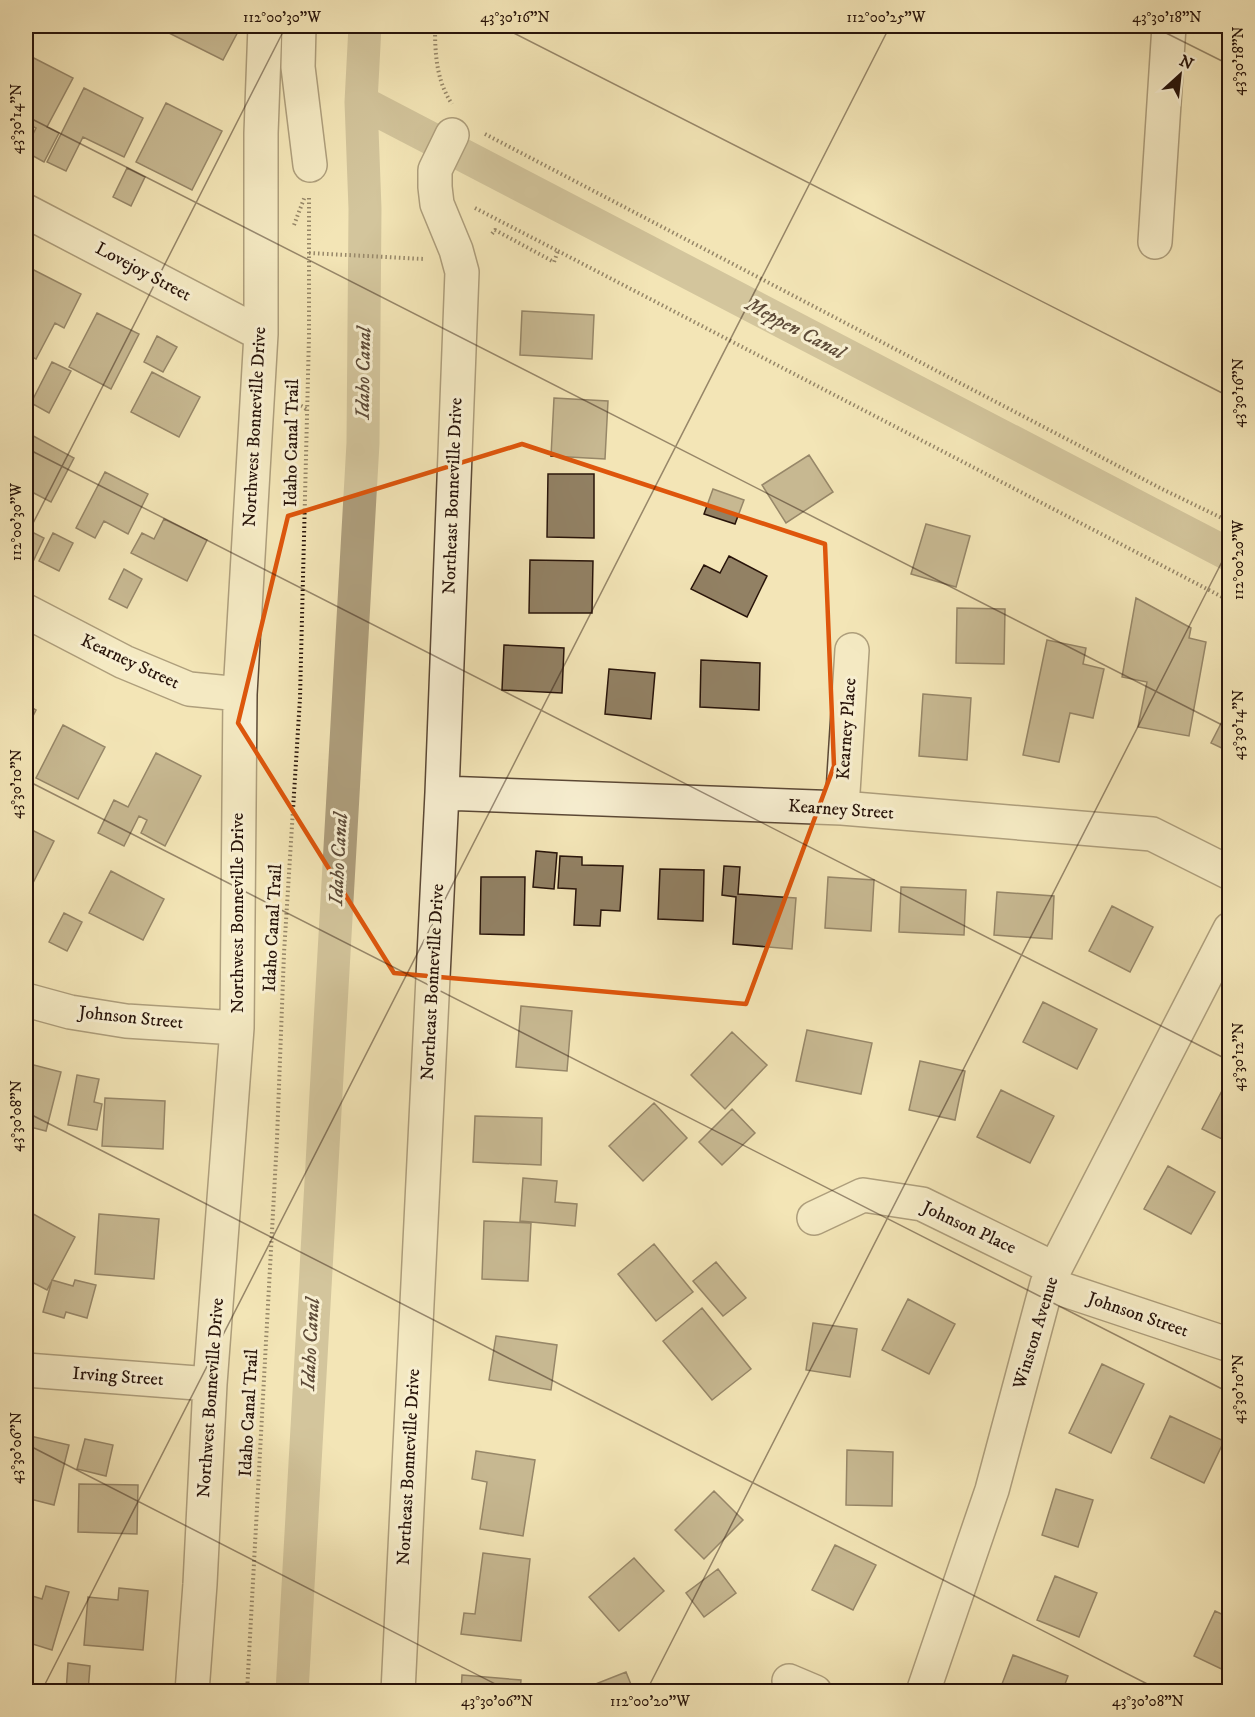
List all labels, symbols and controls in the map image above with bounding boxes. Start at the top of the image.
text: 112°00'30"W [243,8,321,27]
text: 43°30'16"N [480,8,550,27]
text: 112°00'25"W [846,8,926,27]
text: 43°30'18"N [1132,8,1202,27]
text: 43°30'18"N [1229,26,1248,96]
north arrow [1150,45,1210,105]
text: N [1176,51,1197,74]
text: 43°30'14"N [7,84,26,154]
street label: Lovejoy Street [91,238,195,306]
water label: Meppen Canal [739,292,850,366]
water label: Idaho Canal [351,325,377,421]
street label: Northwest Bonneville Drive [239,326,271,528]
text: 43°30'16"N [1229,358,1248,428]
street label: Idaho Canal Trail [280,378,304,507]
street label: Northeast Bonneville Drive [439,397,467,595]
text: 112°00'30"W [7,483,26,561]
text: 112°00'20"W [1229,520,1248,600]
street label: Kearney Street [77,630,183,694]
street label: Kearney Place [832,677,862,781]
text: 43°30'14"N [1229,690,1248,760]
text: 43°30'10"N [7,749,26,819]
street label: Kearney Street [787,795,895,825]
water label: Idaho Canal [324,810,354,908]
street label: Northwest Bonneville Drive [227,813,249,1013]
street label: Idaho Canal Trail [259,863,287,992]
street label: Northeast Bonneville Drive [417,883,449,1081]
street label: Johnson Street [76,1001,185,1034]
text: 43°30'12"N [1229,1022,1248,1092]
text: 43°30'08"N [7,1080,26,1152]
street label: Johnson Place [917,1196,1019,1259]
street label: Winston Avenue [1008,1274,1064,1393]
street label: Johnson Street [1083,1287,1191,1343]
water label: Idaho Canal [296,1295,326,1393]
street label: Northwest Bonneville Drive [193,1297,229,1499]
street label: Idaho Canal Trail [235,1348,263,1477]
text: 43°30'10"N [1229,1354,1248,1424]
street label: Irving Street [72,1363,165,1391]
street label: Northeast Bonneville Drive [393,1368,425,1566]
text: 43°30'06"N [7,1412,26,1484]
text: 43°30'06"N [461,1692,533,1711]
text: 112°00'20"W [610,1692,690,1711]
text: 43°30'08"N [1112,1692,1184,1711]

